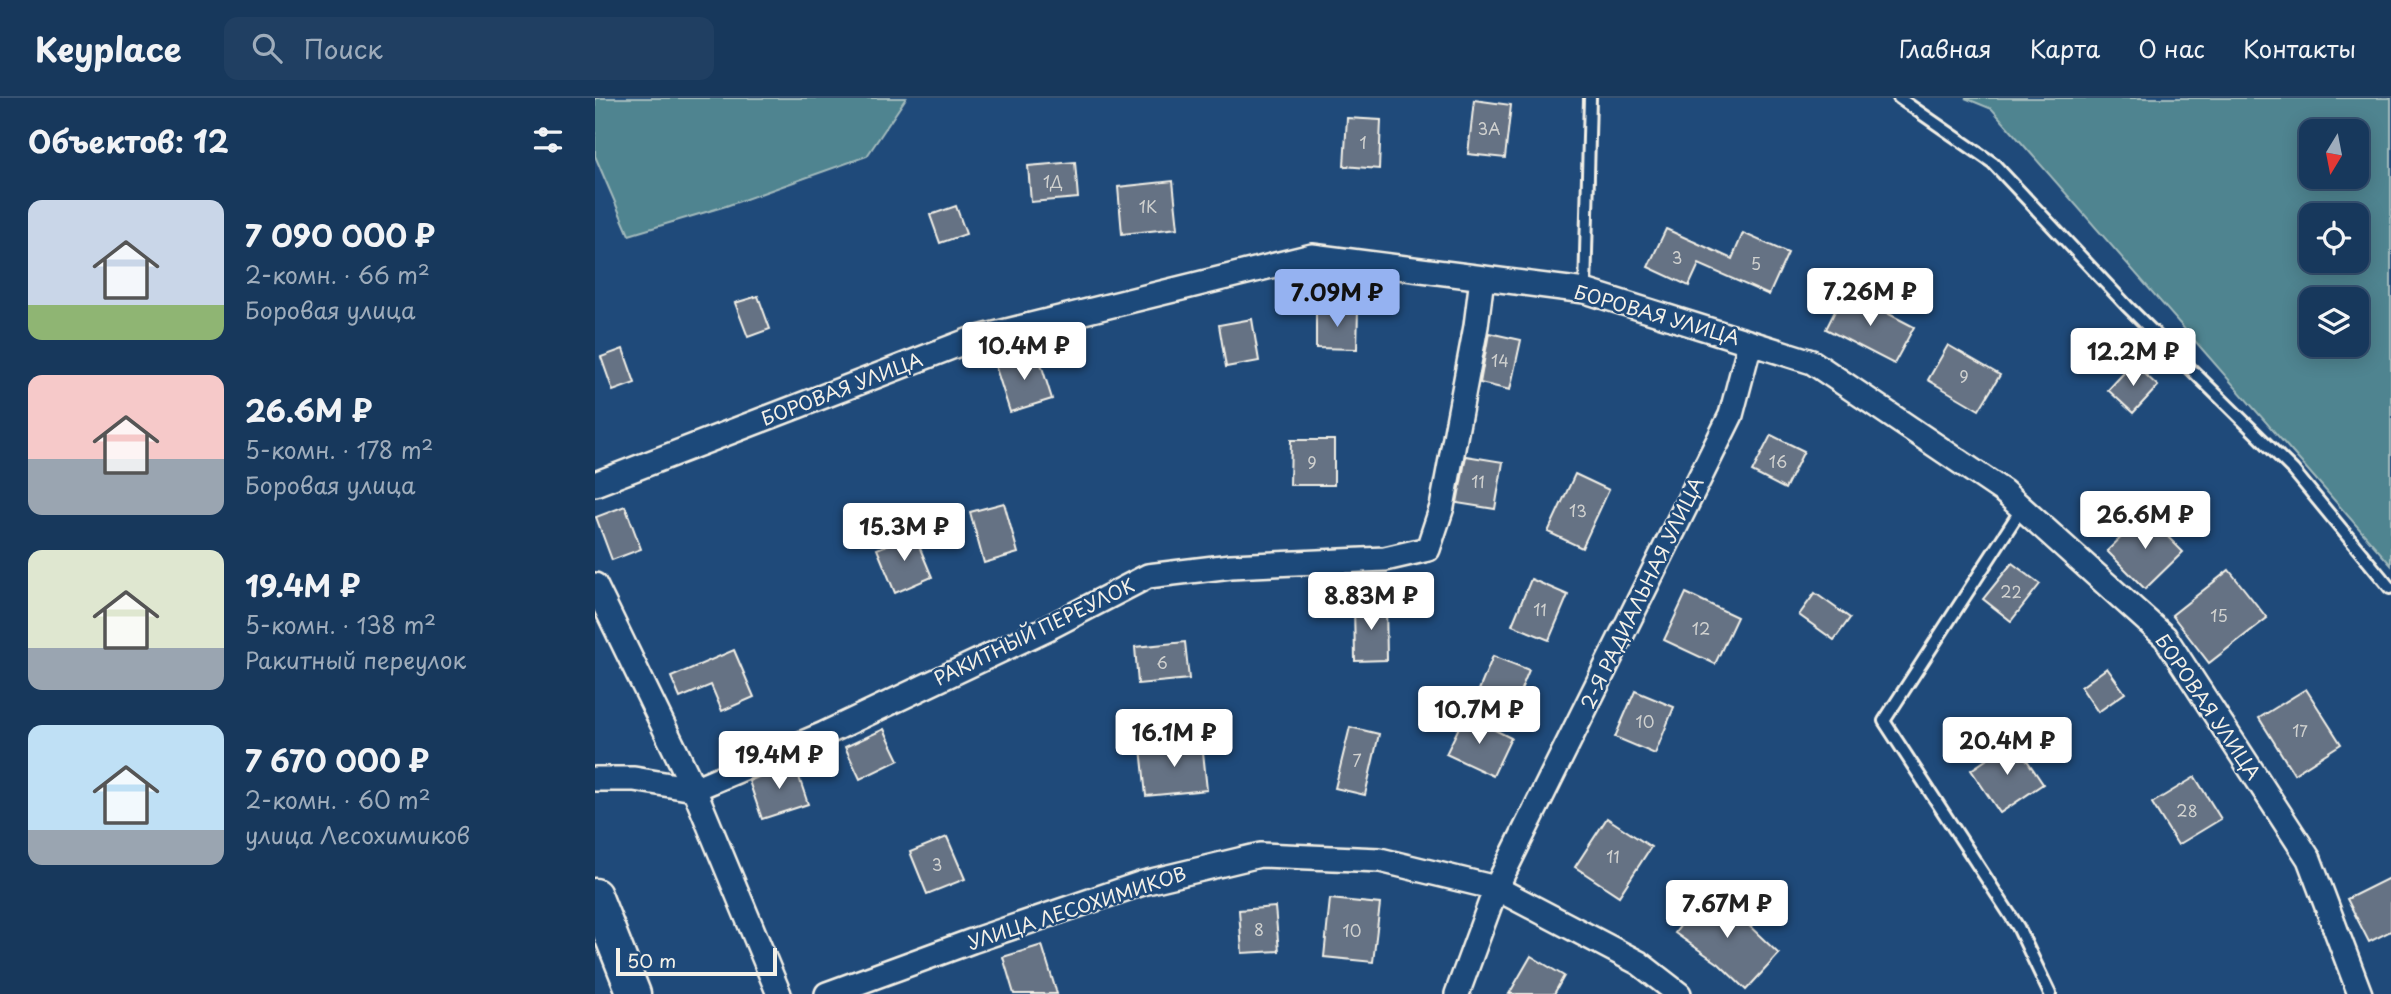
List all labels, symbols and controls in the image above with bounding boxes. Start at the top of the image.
search box [224,17,714,80]
text: Keyplace [35,23,182,73]
icon: search [248,29,286,67]
text: Поиск [304,29,383,68]
text: Главная [1899,30,1992,66]
text: Карта [2030,30,2100,66]
text: О нас [2138,30,2205,66]
text: Контакты [2243,30,2356,66]
house number: 3А [1478,116,1500,140]
text: Объектов: 12 [28,118,229,163]
north arrow [2299,119,2369,189]
map controls [2299,119,2369,357]
icon: filters [529,121,567,159]
house number: 1 [1359,130,1367,154]
house number: 1Д [1043,169,1063,193]
house number: 1К [1139,194,1157,218]
button: locate [2299,203,2369,273]
text: 7 090 000 ₽ [245,212,435,257]
icon: home [84,228,168,312]
house number: 3 [1672,245,1682,269]
house number: 5 [1751,251,1761,275]
text: 2-комн. · 66 m² [245,257,430,292]
pin: 7.26M ₽ [1805,268,1935,328]
pin: 7.09M ₽ [1272,270,1402,329]
text: 7.26M ₽ [1823,273,1917,308]
text: 7.09M ₽ [1291,274,1383,309]
street label: БОРОВАЯ УЛИЦА [1571,277,1743,351]
button: layers [2299,287,2369,357]
text: Боровая улица [245,292,416,327]
pin: 10.4M ₽ [959,322,1089,382]
text: 10.4M ₽ [978,327,1070,362]
pin: 12.2M ₽ [2068,328,2198,388]
text: 12.2M ₽ [2087,333,2179,368]
street label: БОРОВАЯ УЛИЦА [757,344,926,432]
house number: 14 [1491,348,1509,372]
house number: 9 [1959,364,1969,388]
text: 26.6M ₽ [245,387,372,432]
icon: home [84,403,168,487]
text: 5-комн. · 178 m² [245,432,433,467]
house number: 16 [1769,449,1787,473]
house number: 9 [1307,450,1317,474]
text: Боровая улица [245,467,416,502]
house number: 11 [1471,469,1485,493]
street label: 2-Я РАДИАЛЬНАЯ УЛИЦА [1573,472,1710,713]
pin: 26.6M ₽ [2080,491,2210,551]
text: 26.6M ₽ [2096,496,2194,531]
house number: 13 [1569,498,1587,522]
pin: 15.3M ₽ [839,504,969,563]
text: 15.3M ₽ [859,508,949,543]
text: 19.4M ₽ [245,562,360,607]
street label: РАКИТНЫЙ ПЕРЕУЛОК [929,570,1139,692]
pin: 8.83M ₽ [1306,573,1436,632]
text: 8.83M ₽ [1324,577,1418,612]
icon: home [84,578,168,662]
house number: 22 [2000,579,2022,603]
house number: 11 [1533,597,1547,621]
house number: 15 [2210,603,2228,627]
text: 5-комн. · 138 m² [245,607,436,642]
house number: 12 [1692,616,1710,640]
street label: БОРОВАЯ УЛИЦА [2149,628,2268,785]
text: Ракитный переулок [245,642,466,677]
house number: 6 [1156,650,1168,674]
pin: 10.7M ₽ [1414,686,1544,746]
text: 10.7M ₽ [1434,691,1524,726]
house number: 10 [1636,709,1654,733]
pin: 16.1M ₽ [1109,710,1239,769]
text: 16.1M ₽ [1132,714,1216,749]
pin: 20.4M ₽ [1942,718,2072,777]
house number: 17 [2292,718,2308,742]
text: 20.4M ₽ [1959,722,2055,757]
pin: 19.4M ₽ [714,732,844,791]
text: 19.4M ₽ [735,736,823,771]
text: 7 670 000 ₽ [245,737,429,782]
house number: 7 [1352,748,1362,772]
icon: home [84,753,168,837]
text: 2-комн. · 60 m² [245,782,431,817]
house number: 28 [2176,798,2198,822]
text: улица Лесохимиков [245,817,470,852]
house number: 11 [1606,844,1620,868]
house number: 3 [932,852,942,876]
street label: УЛИЦА ЛЕСОХИМИКОВ [964,858,1190,956]
pin: 7.67M ₽ [1662,880,1792,940]
text: 7.67M ₽ [1682,885,1772,920]
house number: 8 [1254,917,1264,941]
house number: 10 [1343,918,1361,942]
scale bar [616,945,777,977]
text: 50 m [627,946,676,974]

